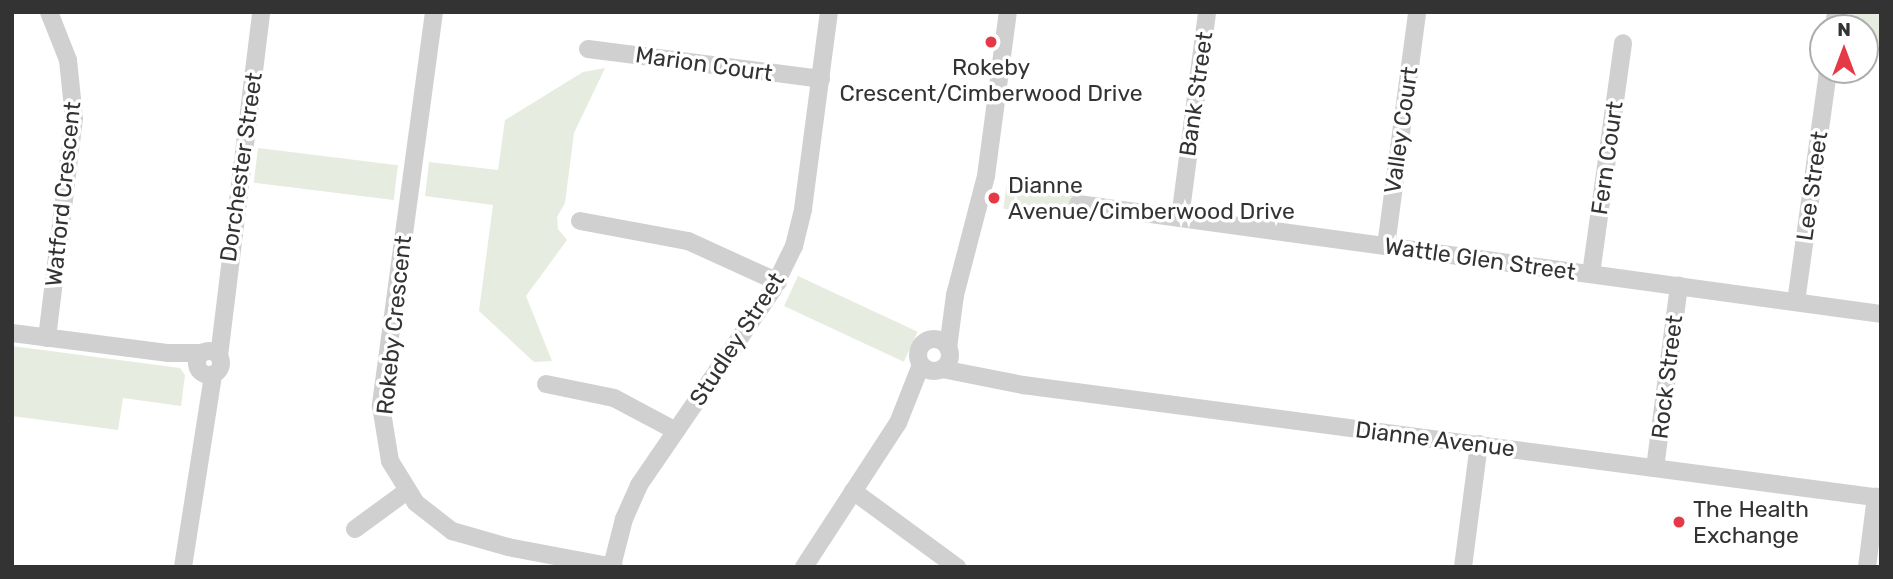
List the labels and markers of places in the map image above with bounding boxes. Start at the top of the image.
marker: Rokeby Crescent/Cimberwood Drive [983,34,999,50]
place label: Rokeby Crescent/Cimberwood Drive [839,53,1143,107]
place label: Dianne Avenue/Cimberwood Drive [1008,171,1295,225]
marker: Dianne Avenue/Cimberwood Drive [986,190,1002,206]
place label: The Health Exchange [1693,495,1809,549]
marker: The Health Exchange [1671,514,1687,530]

